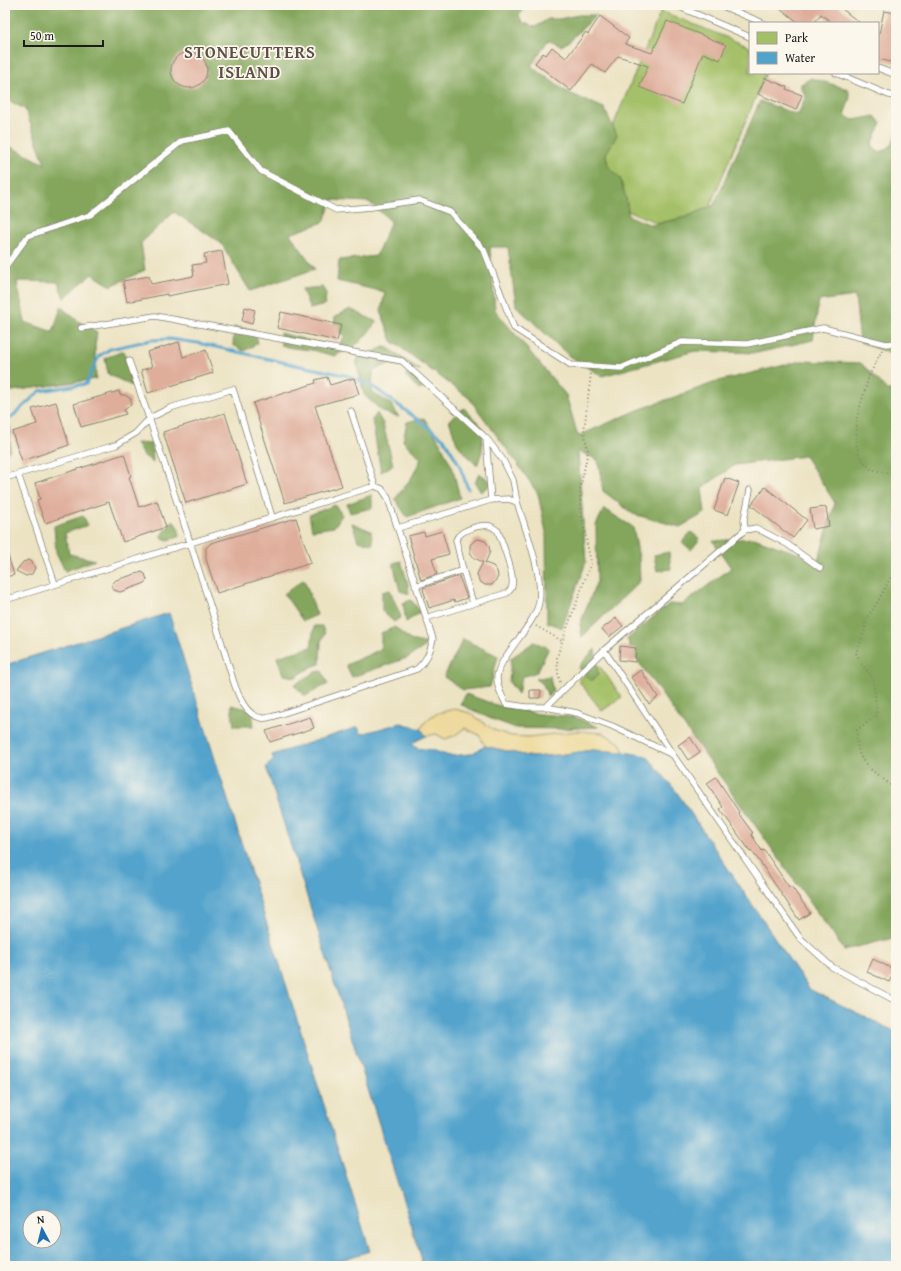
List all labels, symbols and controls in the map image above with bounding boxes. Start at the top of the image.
scale bar [24,22,103,48]
legend [749,22,879,74]
text: 50 m [30,27,54,44]
text: Park [785,29,809,46]
district label: STONECUTTERS ISLAND [184,39,316,84]
text: Water [785,49,815,66]
north arrow [22,1209,62,1249]
text: N [36,1211,46,1227]

